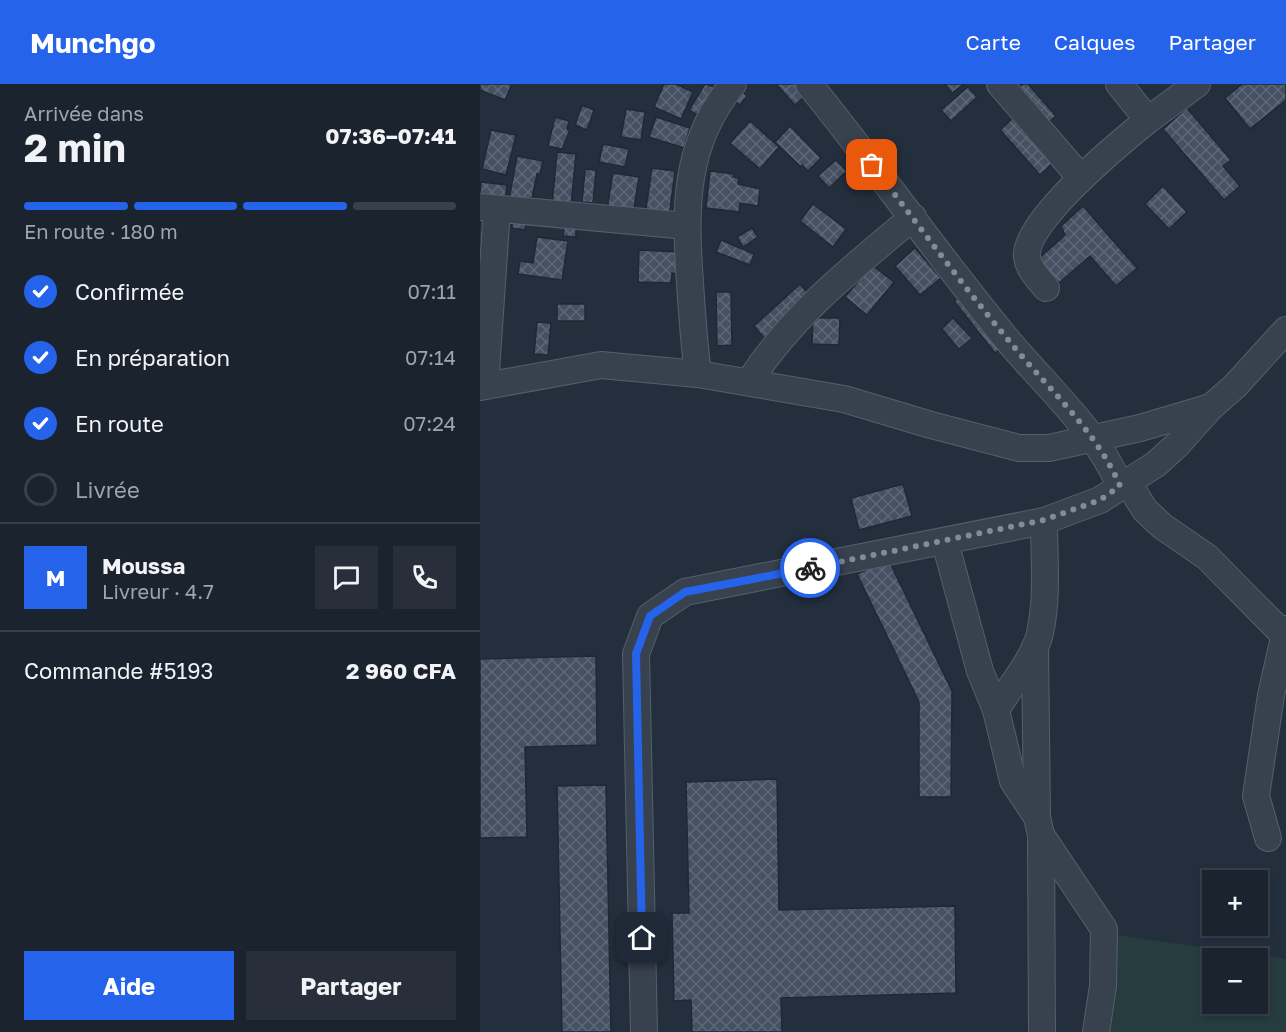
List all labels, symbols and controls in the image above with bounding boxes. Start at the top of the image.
text: Munchgo [30,26,156,59]
text: Carte [965,29,1021,55]
text: Calques [1054,29,1135,55]
text: Partager [1168,29,1256,55]
text: Arrivée dans [24,101,144,125]
text: 07:36–07:41 [325,122,456,149]
text: 2 min [24,124,126,171]
pin [846,139,897,190]
icon: bag [855,148,888,181]
text: En route · 180 m [24,219,178,243]
icon: check [24,275,57,308]
text: Confirmée [75,278,184,305]
text: 07:11 [408,279,456,303]
icon: check [24,341,57,374]
text: En préparation [75,344,230,371]
text: 07:14 [405,345,456,369]
icon: check [24,407,57,440]
text: En route [75,410,164,437]
text: 07:24 [403,411,456,435]
text: Livrée [75,476,140,503]
courier [780,538,840,598]
button: chat [315,546,378,609]
button: phone [393,546,456,609]
text: Moussa [102,552,185,579]
icon: bike [794,552,827,585]
text: M [46,564,65,591]
text: Livreur · 4.7 [102,579,214,603]
text: Commande #5193 [24,657,213,684]
text: 2 960 CFA [346,657,456,684]
map controls [1202,870,1268,1014]
button: + [1202,870,1268,936]
pin [616,912,667,963]
icon: home [625,921,658,954]
button: − [1202,948,1268,1014]
button: Aide [24,951,234,1020]
button: Partager [246,951,456,1020]

